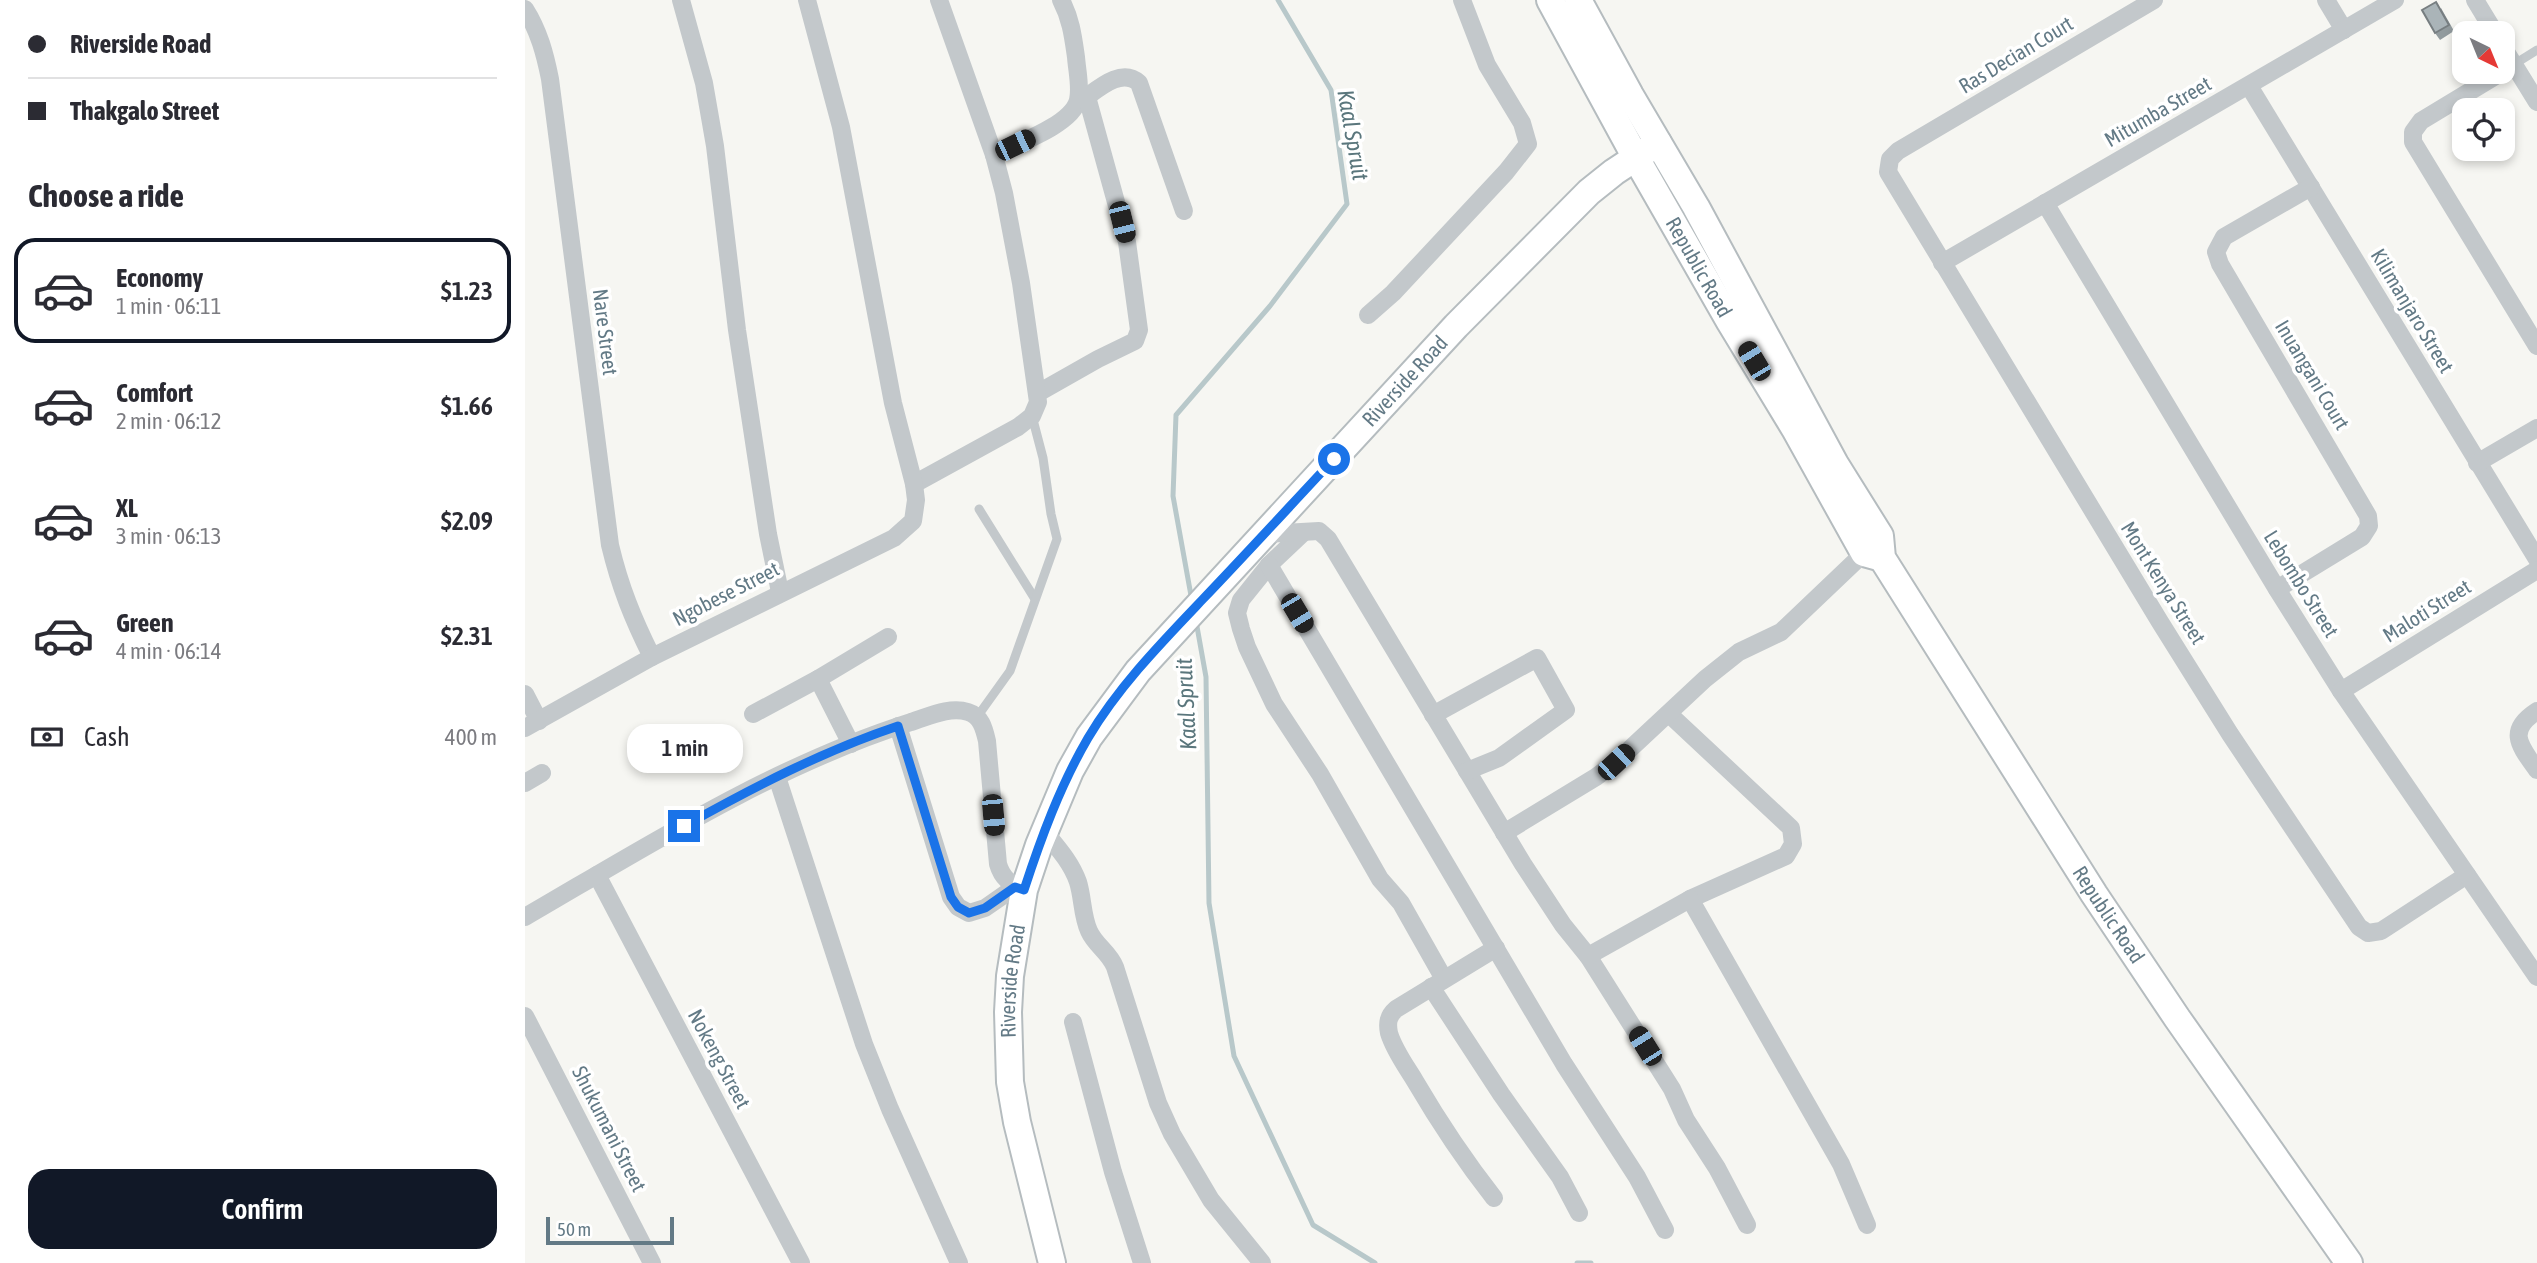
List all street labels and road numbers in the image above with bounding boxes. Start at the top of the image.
street label: Ras Decian Court [1954,11,2077,98]
street label: Mitumba Street [2100,71,2215,151]
street label: Republic Road [1661,213,1738,321]
street label: Kilimanjaro Street [2366,244,2459,377]
street label: Nare Street [589,287,623,376]
street label: Inuangani Court [2271,315,2355,434]
street label: Riverside Road [1357,330,1452,431]
street label: Mont Kenya Street [2117,517,2211,648]
street label: Lebombo Street [2260,526,2344,641]
street label: Ngobese Street [668,556,783,630]
street label: Maloti Street [2378,574,2475,647]
street label: Republic Road [2068,861,2150,967]
street label: Riverside Road [995,922,1029,1038]
street label: Nokeng Street [684,1005,756,1112]
street label: Shukumani Street [568,1062,652,1195]

